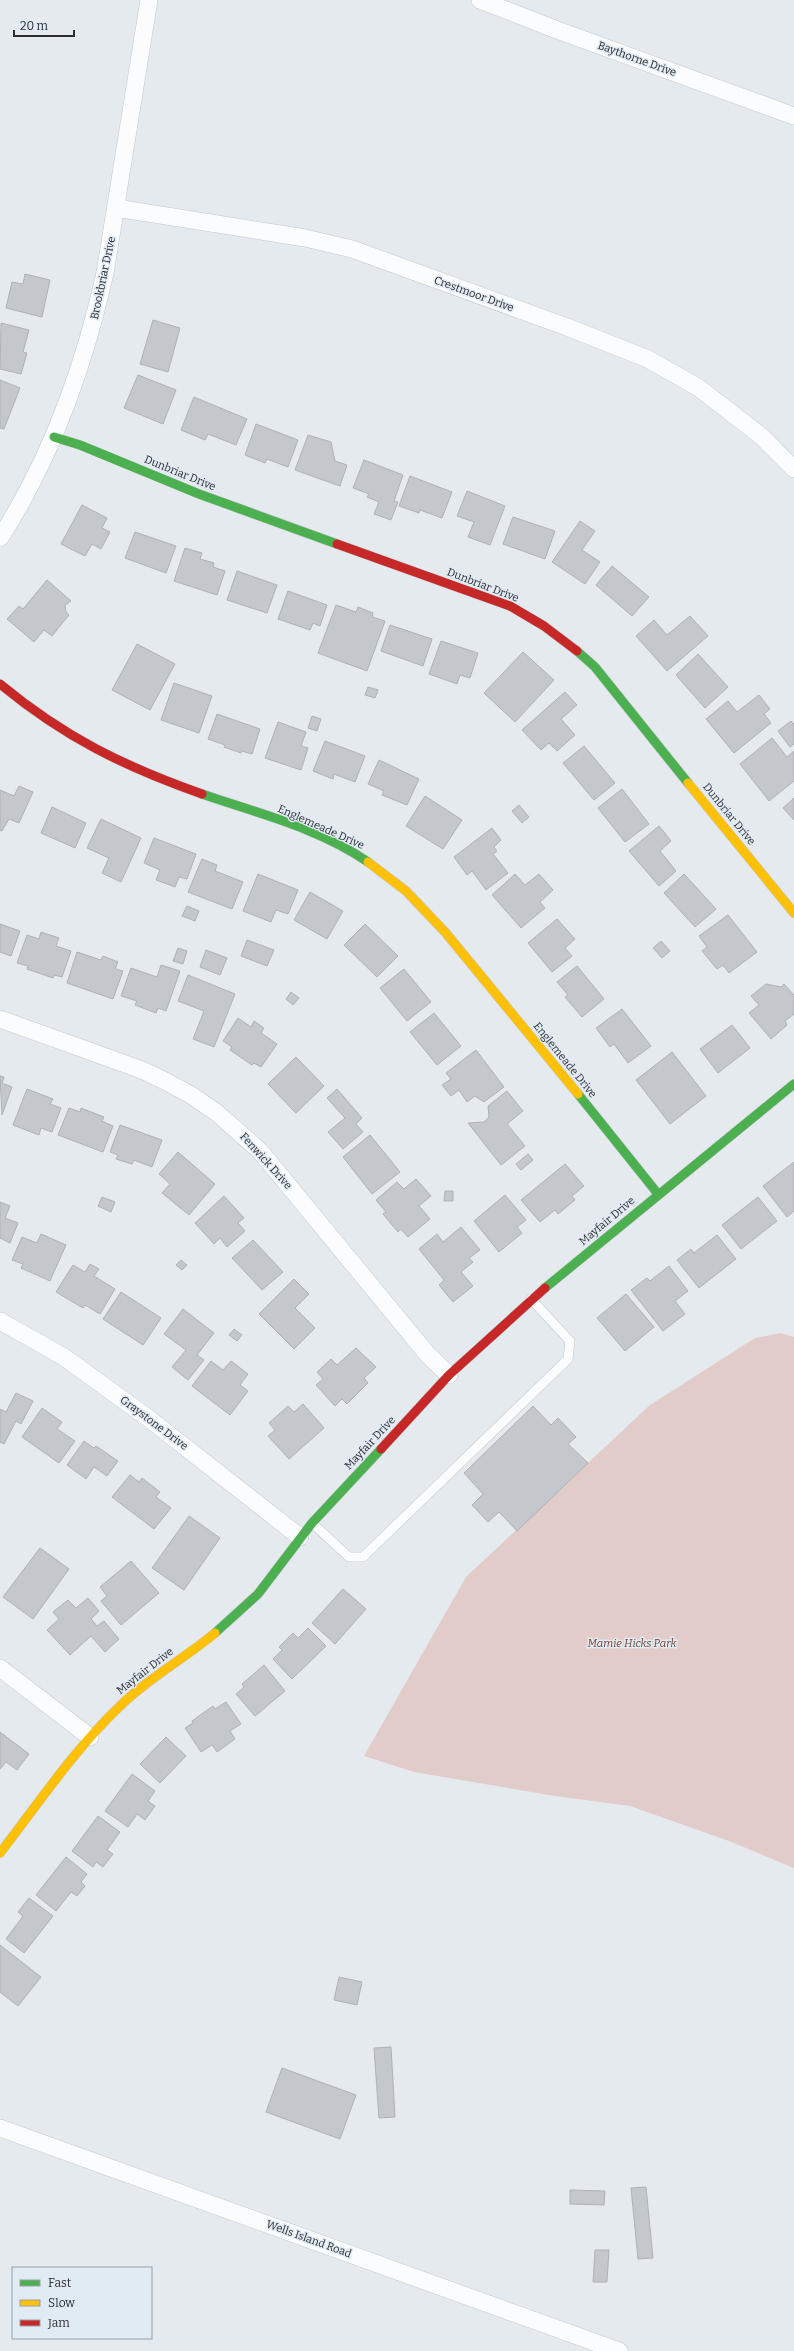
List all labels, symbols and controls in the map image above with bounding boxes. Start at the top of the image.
scale bar [14,12,74,38]
text: 20 m [20,19,49,33]
street label: Baythorne Drive [596,39,678,79]
street label: Brookbriar Drive [88,235,118,321]
street label: Crestmoor Drive [432,274,516,314]
street label: Dunbriar Drive [142,453,218,493]
street label: Dunbriar Drive [445,565,521,605]
street label: Dunbriar Drive [700,780,758,848]
street label: Englemeade Drive [276,802,366,852]
street label: Englemeade Drive [531,1020,599,1100]
street label: Fenwick Drive [237,1130,295,1192]
street label: Mayfair Drive [577,1194,637,1248]
street label: Graystone Drive [118,1393,190,1453]
street label: Mayfair Drive [342,1414,398,1472]
park label: Mamie Hicks Park [587,1637,678,1650]
street label: Mayfair Drive [114,1645,176,1697]
street label: Wells Island Road [265,2218,354,2261]
legend [12,2267,152,2339]
text: Fast [48,2276,72,2290]
text: Slow [48,2296,75,2310]
text: Jam [47,2316,70,2330]

